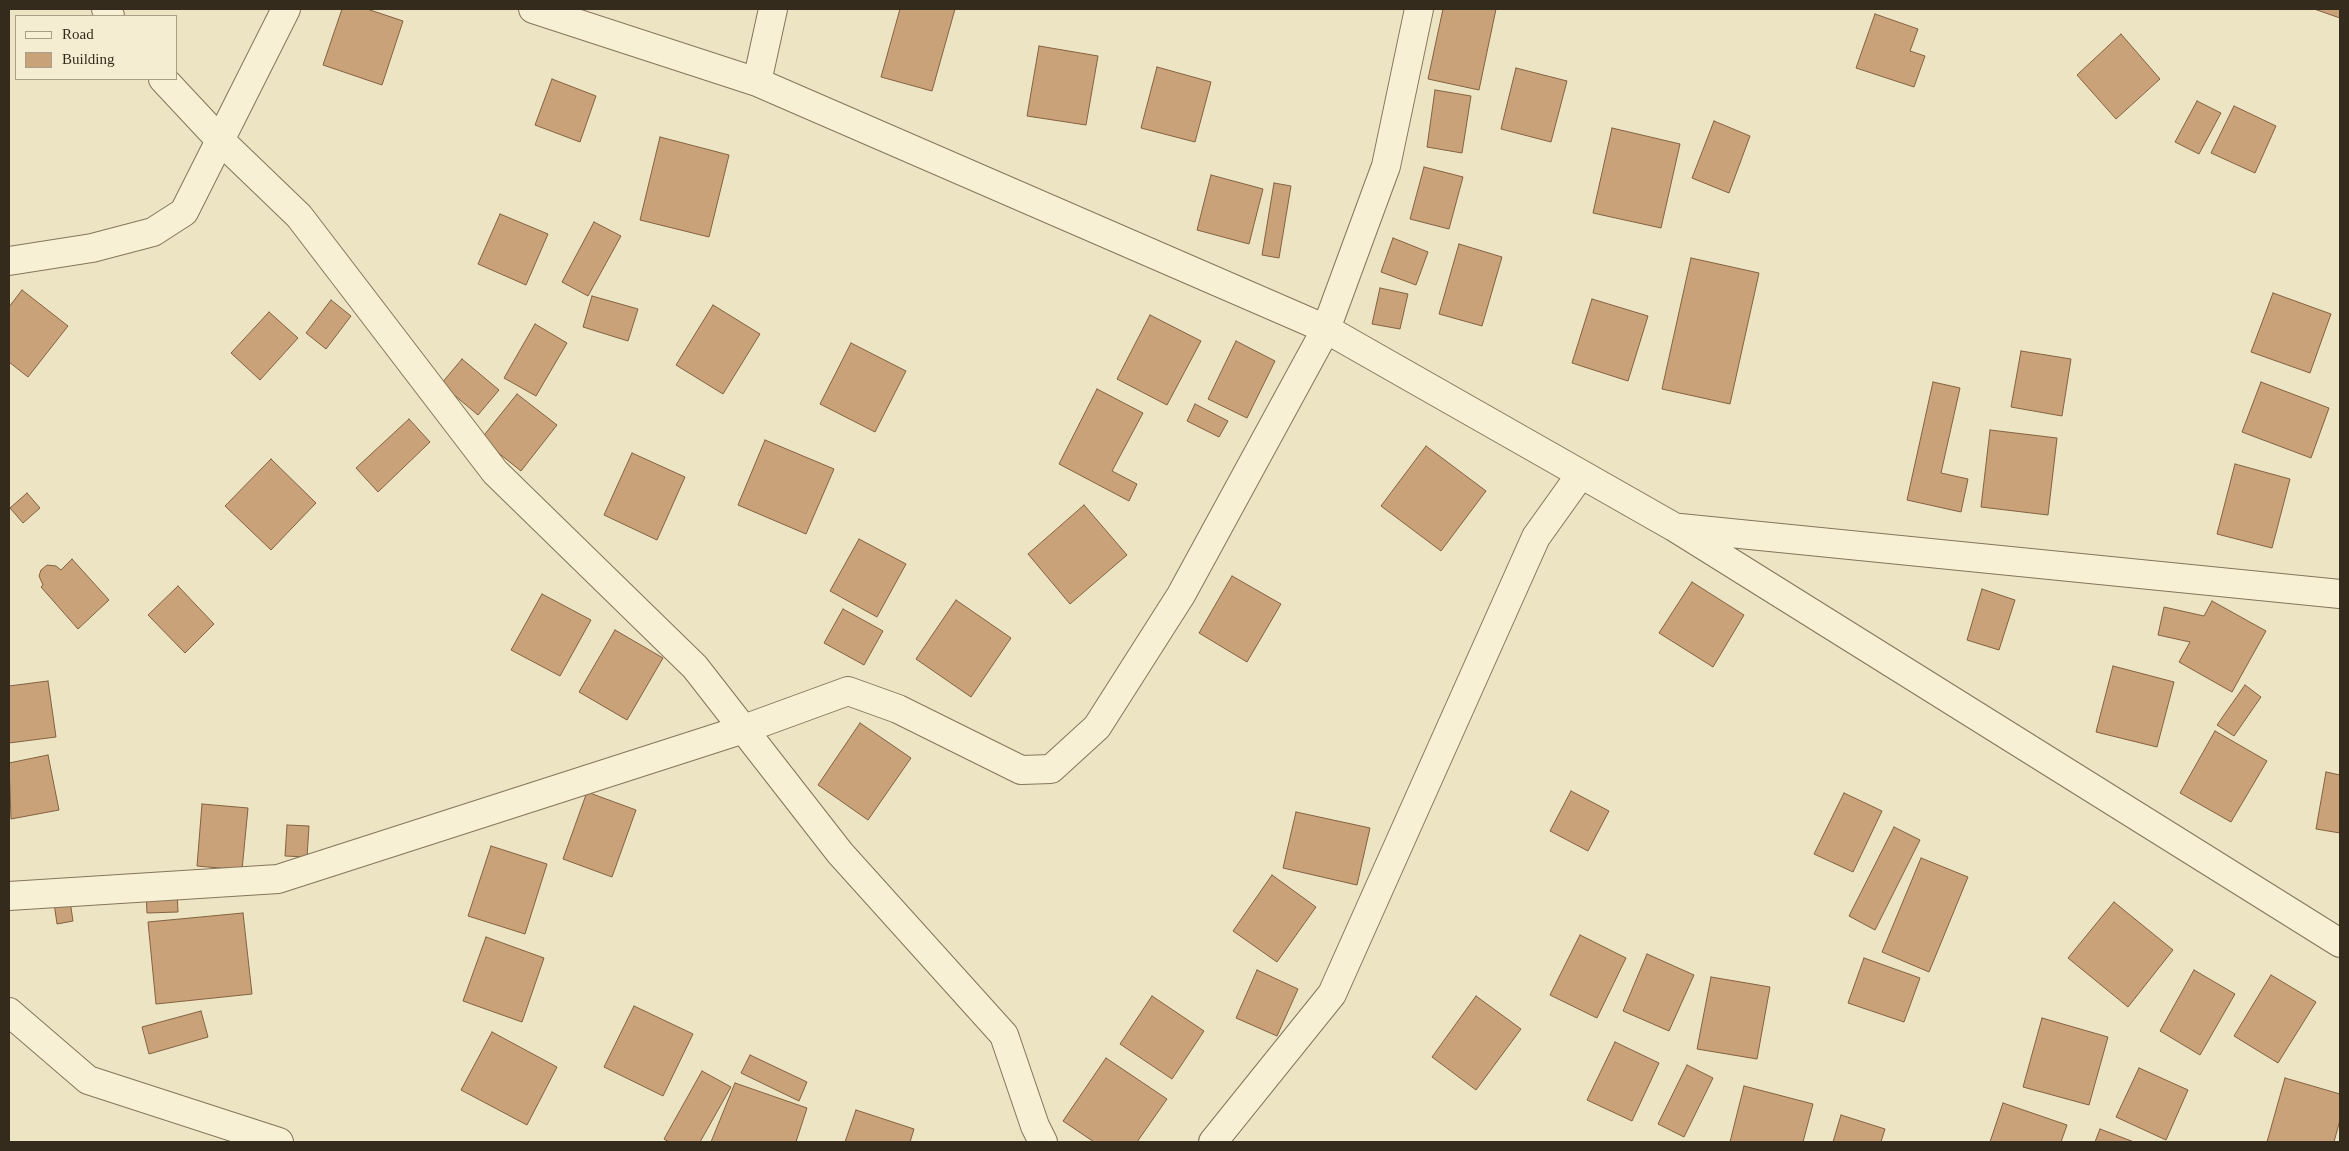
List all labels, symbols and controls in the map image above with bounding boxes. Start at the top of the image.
legend [15,15,178,80]
text: Road [62,26,94,42]
text: Building [62,51,115,67]

